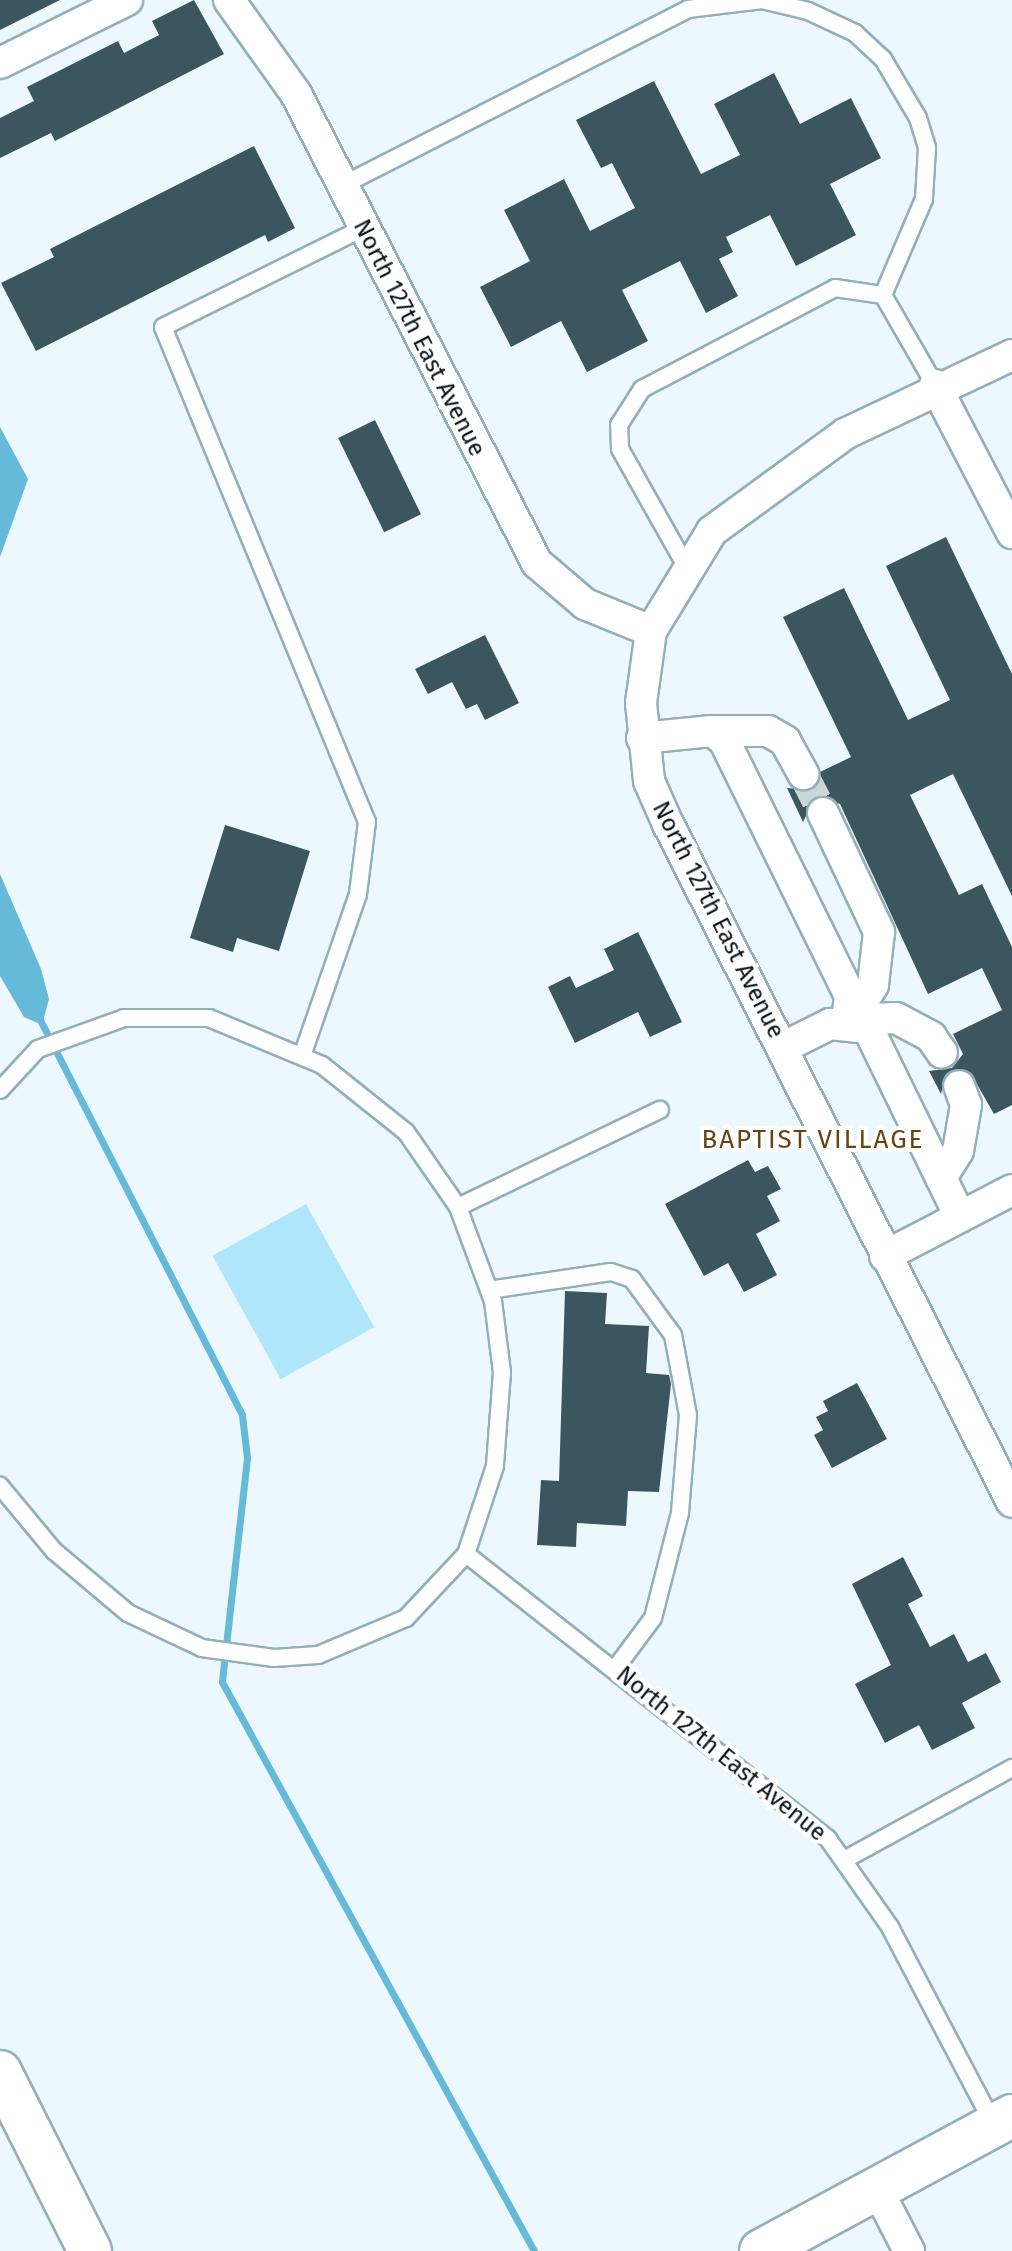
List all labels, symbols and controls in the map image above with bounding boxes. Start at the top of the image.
street label: North 127th East Avenue [347,215,491,461]
street label: North 127th East Avenue [646,797,790,1043]
district label: BAPTIST VILLAGE [701,1124,925,1156]
street label: North 127th East Avenue [610,1660,832,1848]

